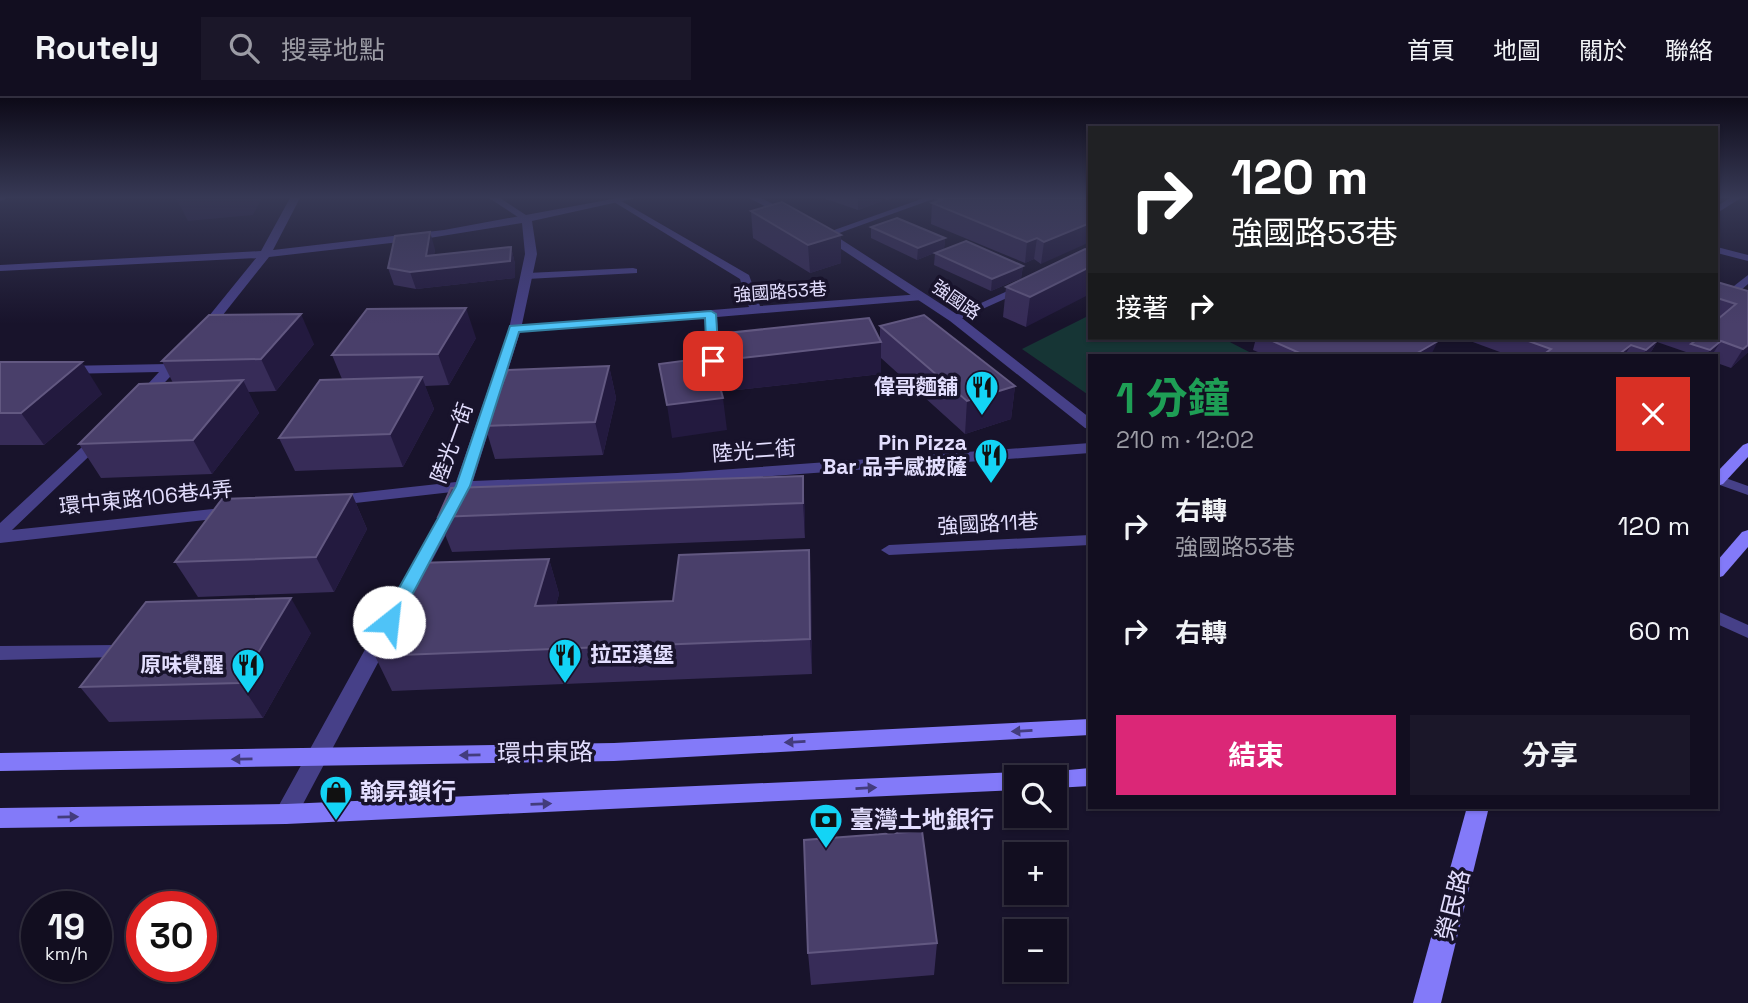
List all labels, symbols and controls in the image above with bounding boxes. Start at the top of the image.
search box [201,17,691,80]
text: Routely [35,27,159,69]
icon: search [225,29,263,67]
text: 搜尋地點 [281,33,385,67]
text: 首頁 [1407,35,1455,66]
text: 地圖 [1493,35,1541,66]
text: 關於 [1579,35,1627,66]
text: 聯絡 [1665,35,1713,66]
text: 120 m [1231,146,1368,208]
icon: right [1116,154,1207,245]
text: 強國路53巷 [1231,213,1398,253]
street label: 強國路 [928,275,985,324]
street label: 強國路53巷 [732,277,827,306]
icon: right [1182,287,1220,325]
text: 接著 [1116,291,1168,325]
pin [683,331,743,391]
icon: arrive [694,342,732,380]
restaurant icon: 偉哥麵舖 [963,368,1001,417]
text: 1 分鐘 [1116,372,1230,425]
place label: 偉哥麵舖 [874,373,958,400]
button: close [1616,377,1690,451]
street label: 陸光一街 [424,399,479,487]
text: 210 m · 12:02 [1116,425,1254,455]
place label: Pin Pizza Bar 品手感披薩 [822,429,967,480]
street label: 陸光二街 [711,434,797,467]
restaurant icon: Pin Pizza Bar 品手感披薩 [972,436,1010,485]
street label: 環中東路106巷4弄 [58,475,234,520]
text: 右轉 [1175,494,1227,528]
street label: 強國路11巷 [937,507,1039,540]
icon: right [1116,507,1154,545]
text: 120 m [1618,509,1690,543]
text: 強國路53巷 [1175,532,1295,562]
position arrow [352,585,426,659]
icon: right [1116,612,1154,650]
text: 60 m [1628,614,1690,648]
text: 右轉 [1175,616,1227,650]
restaurant icon: 拉亞漢堡 [546,636,584,685]
place label: 拉亞漢堡 [590,641,674,668]
restaurant icon: 原味覺醒 [229,646,267,695]
place label: 原味覺醒 [140,651,224,678]
button: 結束 [1116,715,1396,795]
button: 分享 [1410,715,1690,795]
one-way arrow [1011,725,1033,736]
street label: 環中東路 [497,736,593,769]
one-way arrow [784,737,806,748]
one-way arrow [458,749,480,761]
one-way arrow [231,753,253,765]
map controls [1004,765,1067,982]
button: search [1004,765,1067,828]
shop icon: 翰昇鎖行 [317,773,355,822]
place label: 翰昇鎖行 [360,776,456,807]
one-way arrow [855,783,877,794]
one-way arrow [530,798,552,809]
bank icon: 臺灣土地銀行 [807,801,845,850]
place label: 臺灣土地銀行 [850,804,994,835]
one-way arrow [57,811,79,823]
button: + [1004,842,1067,905]
street label: 榮民路 [1429,866,1476,944]
speed limit sign: 30 [126,891,217,982]
text: 19 [48,905,85,949]
button: − [1004,919,1067,982]
text: km/h [45,942,88,965]

